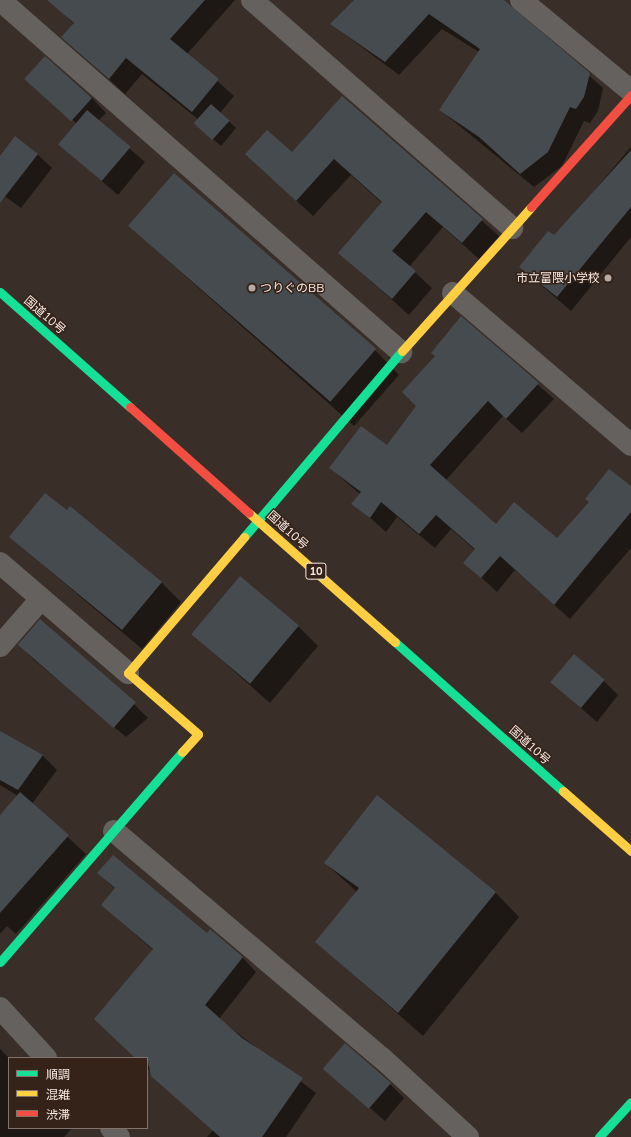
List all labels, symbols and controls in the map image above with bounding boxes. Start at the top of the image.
place label: 市立富隈小学校 [516,271,600,285]
marker: 市立富隈小学校 [603,273,613,283]
place label: つりぐのBB [260,281,324,295]
marker: つりぐのBB [247,283,257,293]
street label: 国道10号 [21,293,69,337]
street label: 国道10号 [264,508,312,552]
road number: 10 [305,562,327,580]
street label: 国道10号 [506,723,554,767]
legend [8,1057,148,1129]
text: 順調 [46,1067,70,1082]
text: 混雑 [46,1087,70,1102]
text: 渋滞 [46,1107,70,1122]

